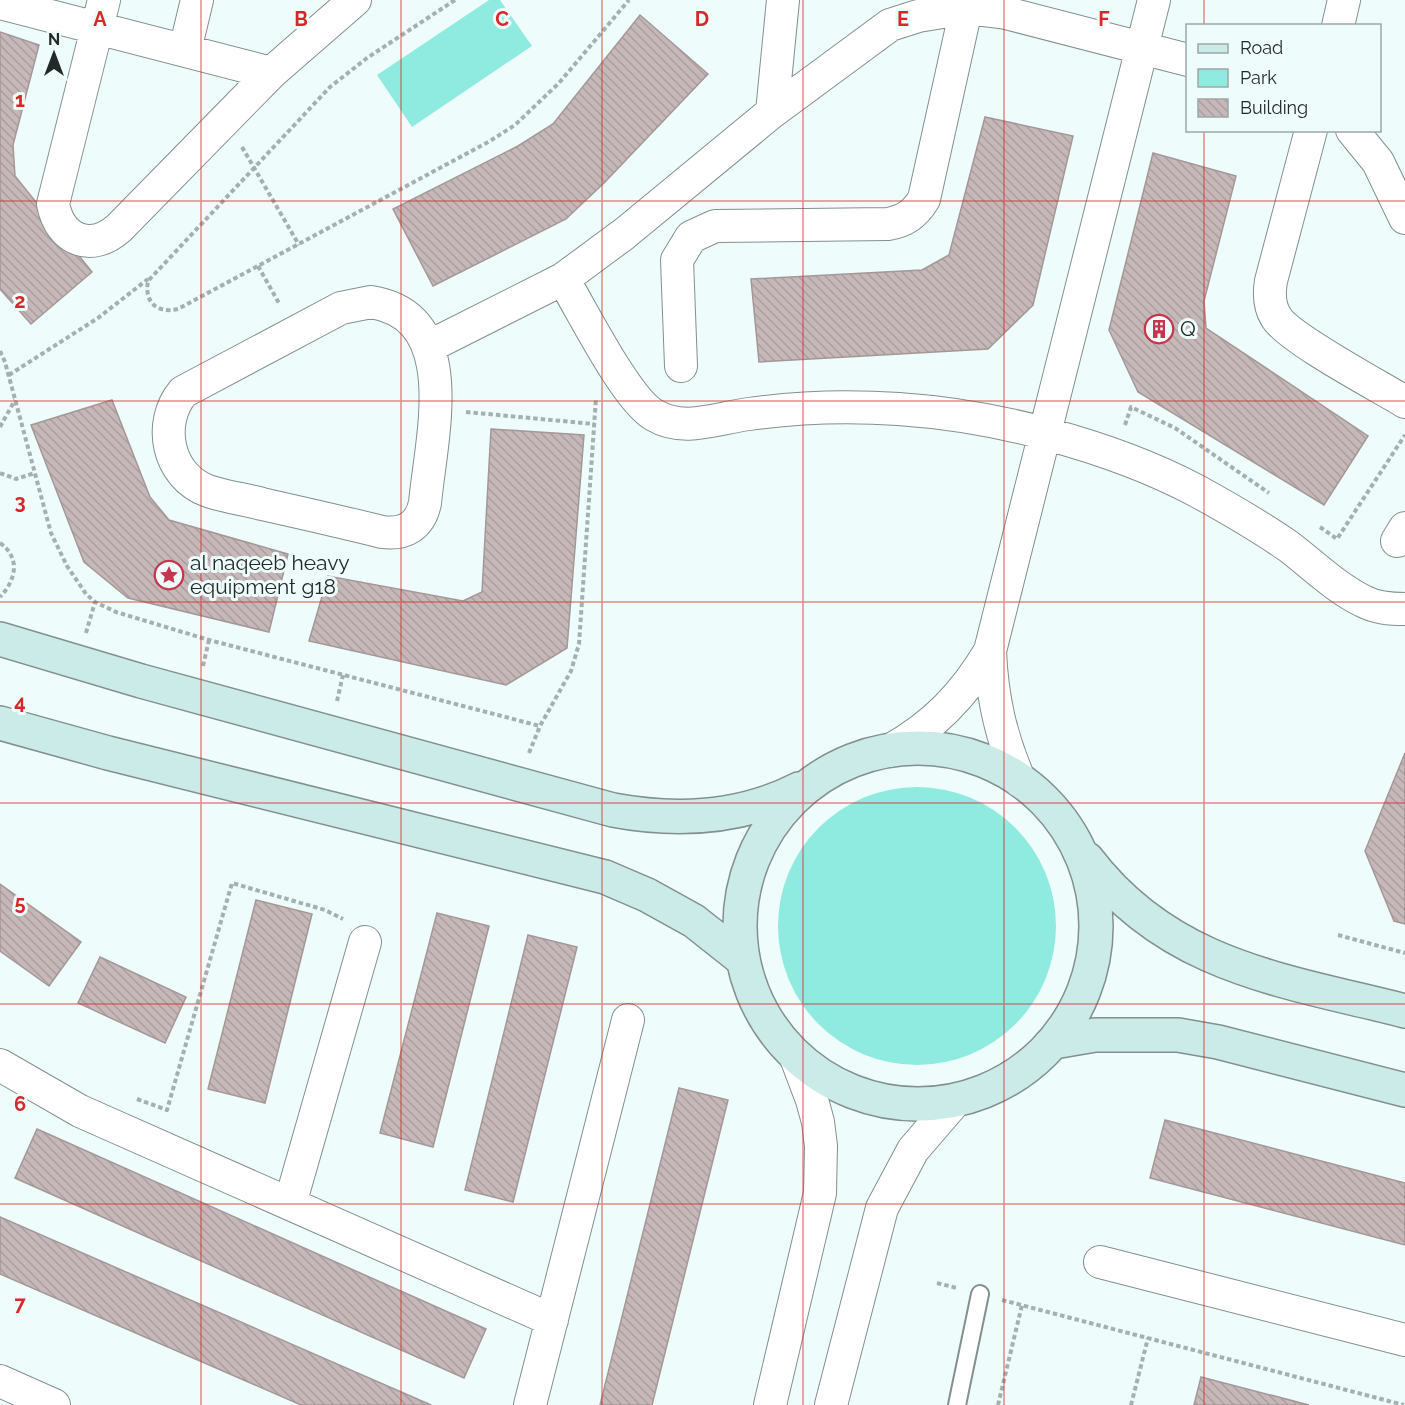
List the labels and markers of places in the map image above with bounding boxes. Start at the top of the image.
building icon: Q [1143,313,1175,345]
place label: Q [1180,316,1196,341]
place label: al naqeeb heavy equipment g18 [190,550,350,599]
place icon: al naqeeb heavy equipment g18 [153,559,185,591]

